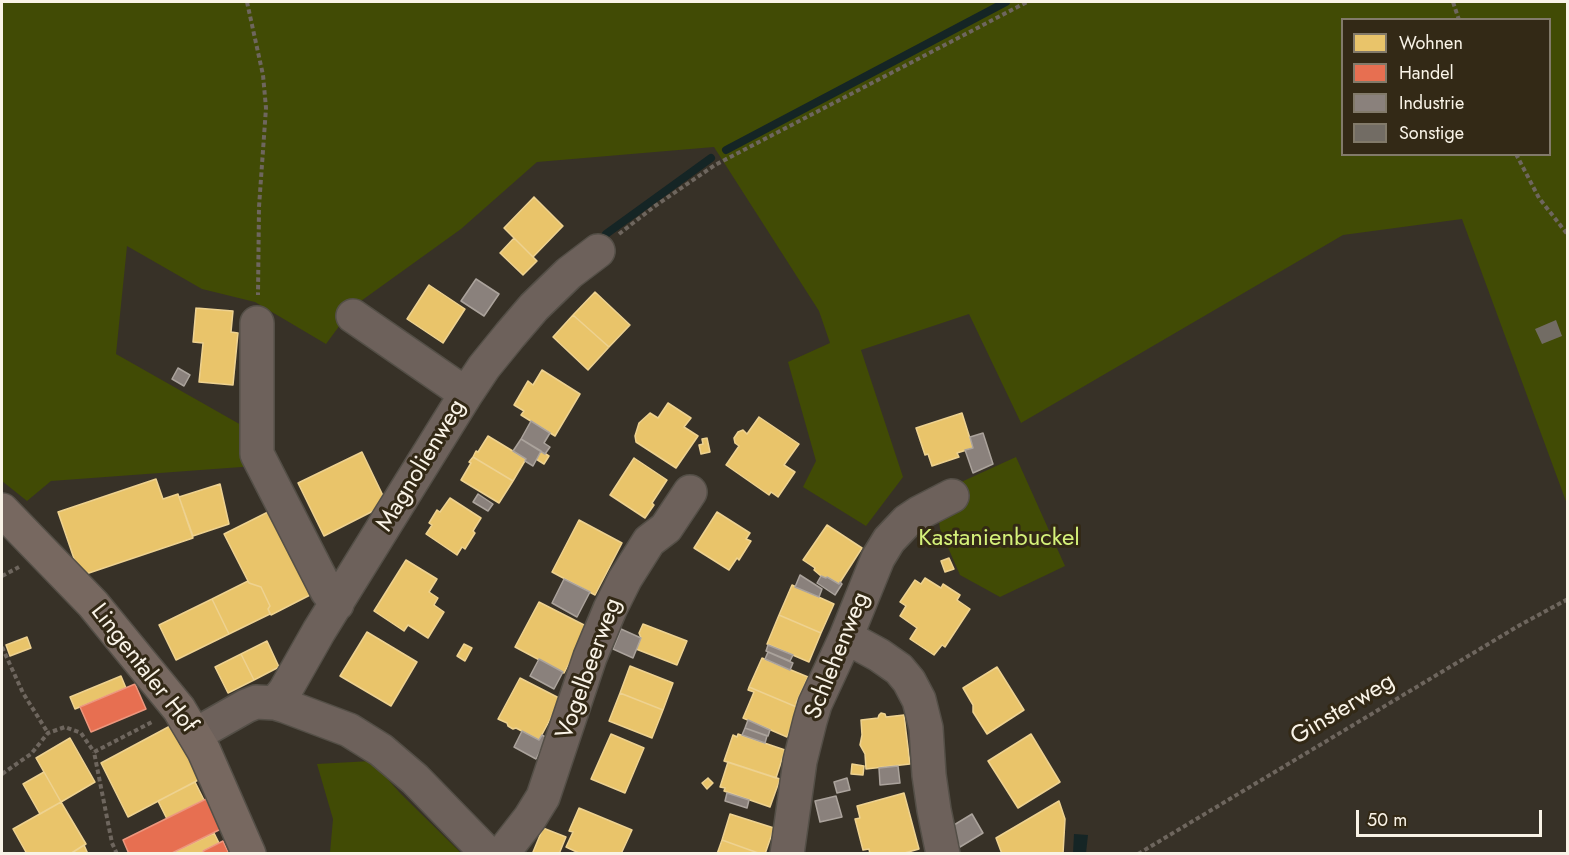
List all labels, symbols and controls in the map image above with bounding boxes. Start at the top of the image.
legend [1341,18,1551,156]
text: Wohnen [1399,30,1463,56]
text: Handel [1399,60,1454,86]
text: Industrie [1399,90,1464,116]
text: Sonstige [1399,120,1464,146]
street label: Magnolienweg [371,395,473,537]
park label: Kastanienbuckel [918,525,1080,553]
street label: Schlehenweg [799,588,877,724]
street label: Vogelbeerweg [551,595,629,743]
street label: Lingentaler Hof [84,599,202,739]
street label: Ginsterweg [1286,668,1400,752]
scale bar [1359,798,1545,836]
text: 50 m [1367,807,1407,833]

